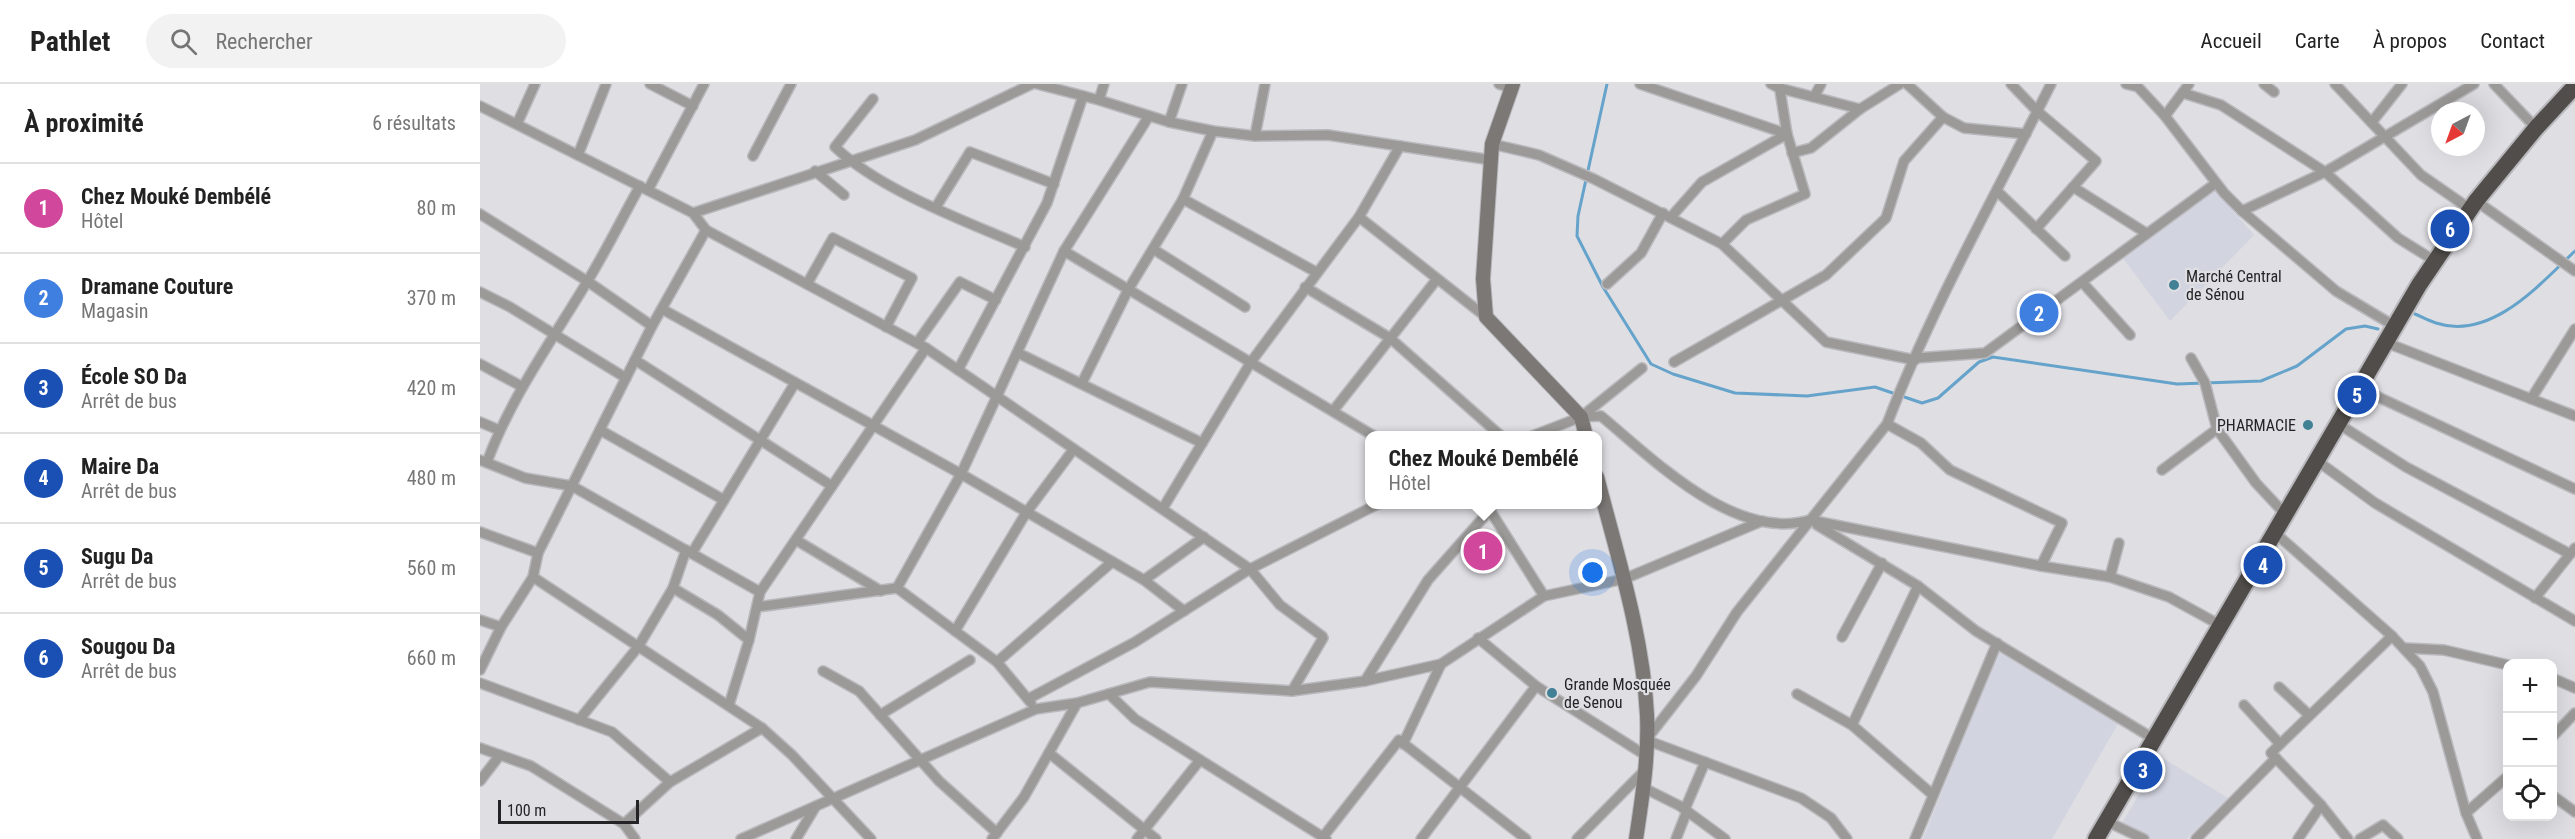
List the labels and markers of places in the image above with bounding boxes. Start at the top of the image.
pin: 6 [2430,206,2470,252]
place label: Marché Central de Sénou [2186,267,2282,304]
marker: Marché Central de Sénou [2167,278,2181,292]
pin: 2 [2020,290,2058,336]
pin: 5 [2338,372,2376,418]
place label: PHARMACIE [2217,416,2296,435]
marker: PHARMACIE [2301,418,2315,432]
pin: 1 [1464,528,1502,574]
pin: 4 [2244,542,2282,588]
place label: Grande Mosquée de Senou [1564,675,1671,712]
marker: Grande Mosquée de Senou [1545,686,1559,700]
pin: 3 [2124,748,2162,792]

